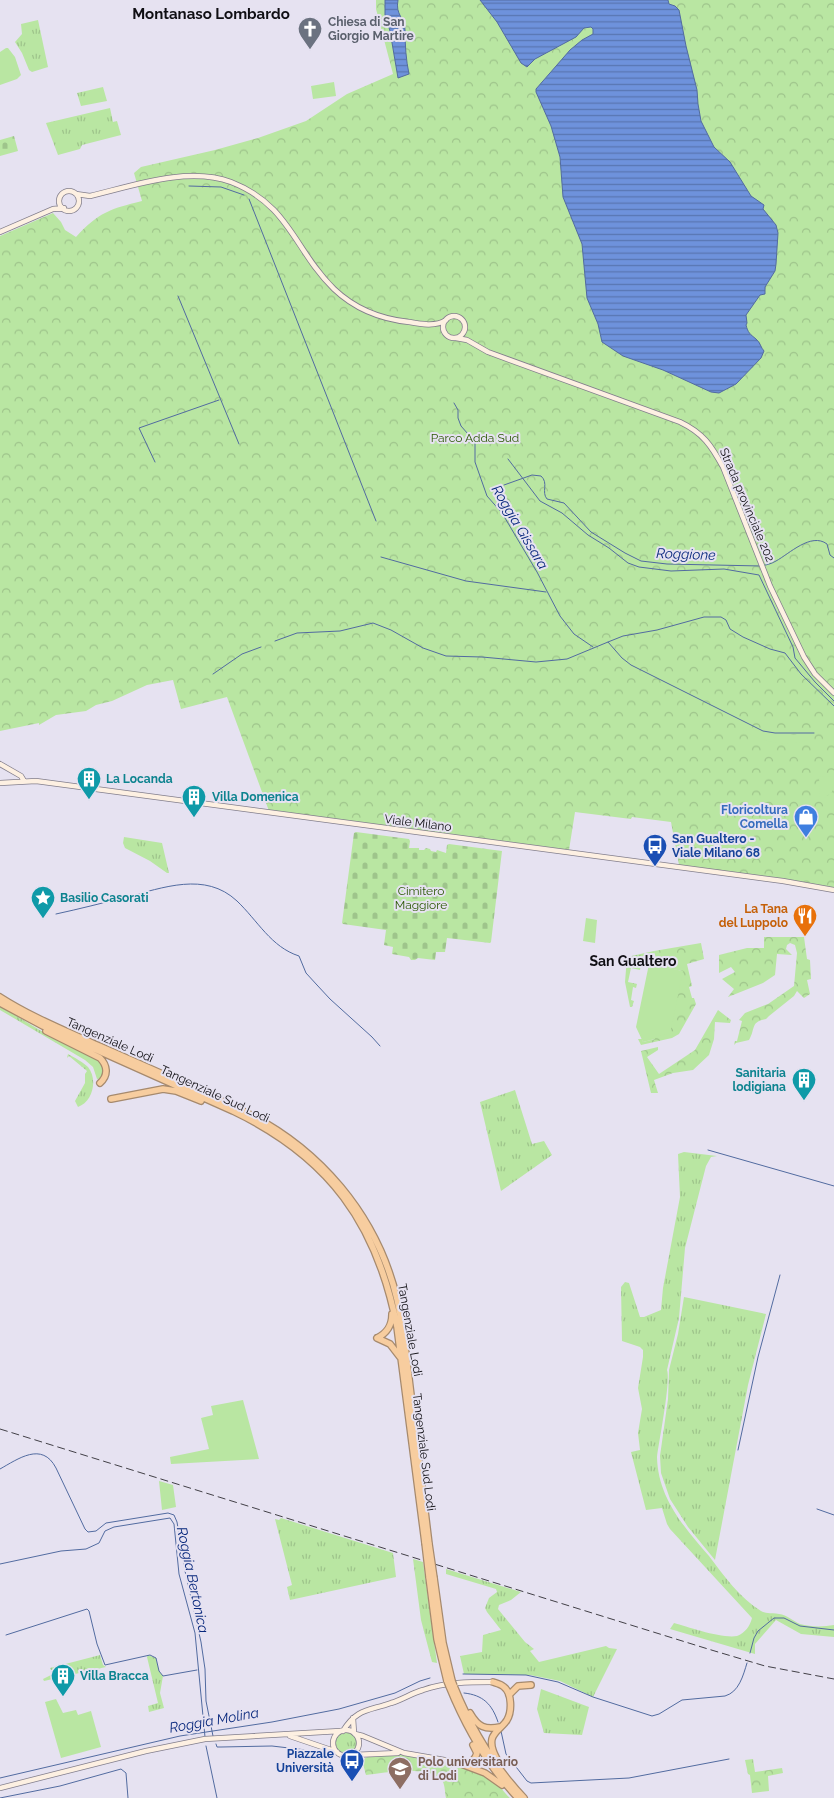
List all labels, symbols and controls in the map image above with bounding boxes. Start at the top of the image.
district label: Montanaso Lombardo [132,5,290,23]
place label: Chiesa di San Giorgio Martire [328,15,414,43]
church icon: Chiesa di San Giorgio Martire [297,16,323,50]
park label: Parco Adda Sud [431,431,519,445]
street label: Strada provinciale 202 [717,446,777,564]
water label: Roggia Gissara [489,482,551,572]
water label: Roggione [656,545,717,563]
building icon: La Locanda [76,766,102,800]
place label: La Locanda [106,772,173,786]
building icon: Villa Domenica [181,784,207,818]
place label: Villa Domenica [212,790,299,804]
place label: Floricoltura Comella [721,803,788,831]
shop icon: Floricoltura Comella [793,804,819,838]
street label: Viale Milano [384,812,452,834]
place label: San Gualtero - Viale Milano 68 [672,832,760,860]
bus stop icon: San Gualtero - Viale Milano 68 [642,833,668,867]
park label: Cimitero Maggiore [395,884,447,912]
place icon: Basilio Casorati [30,885,56,919]
place label: Basilio Casorati [60,891,148,905]
place label: La Tana del Luppolo [719,902,788,930]
restaurant icon: La Tana del Luppolo [792,903,818,937]
district label: San Gualtero [589,953,677,969]
street label: Tangenziale Lodi [64,1015,156,1065]
street label: Tangenziale Sud Lodi [158,1063,272,1125]
place label: Sanitaria lodigiana [732,1066,786,1094]
building icon: Sanitaria lodigiana [791,1067,817,1101]
street label: Tangenziale Lodi [395,1283,425,1377]
street label: Tangenziale Sud Lodi [410,1392,438,1512]
water label: Roggia Bertonica [174,1525,212,1635]
building icon: Villa Bracca [50,1663,76,1697]
place label: Villa Bracca [80,1669,149,1683]
water label: Roggia Molina [168,1704,260,1736]
place label: Piazzale Università [276,1747,334,1775]
bus stop icon: Piazzale Università [339,1748,365,1782]
place label: Polo universitario di Lodi [418,1755,518,1783]
school or university icon: Polo universitario di Lodi [387,1756,413,1790]

